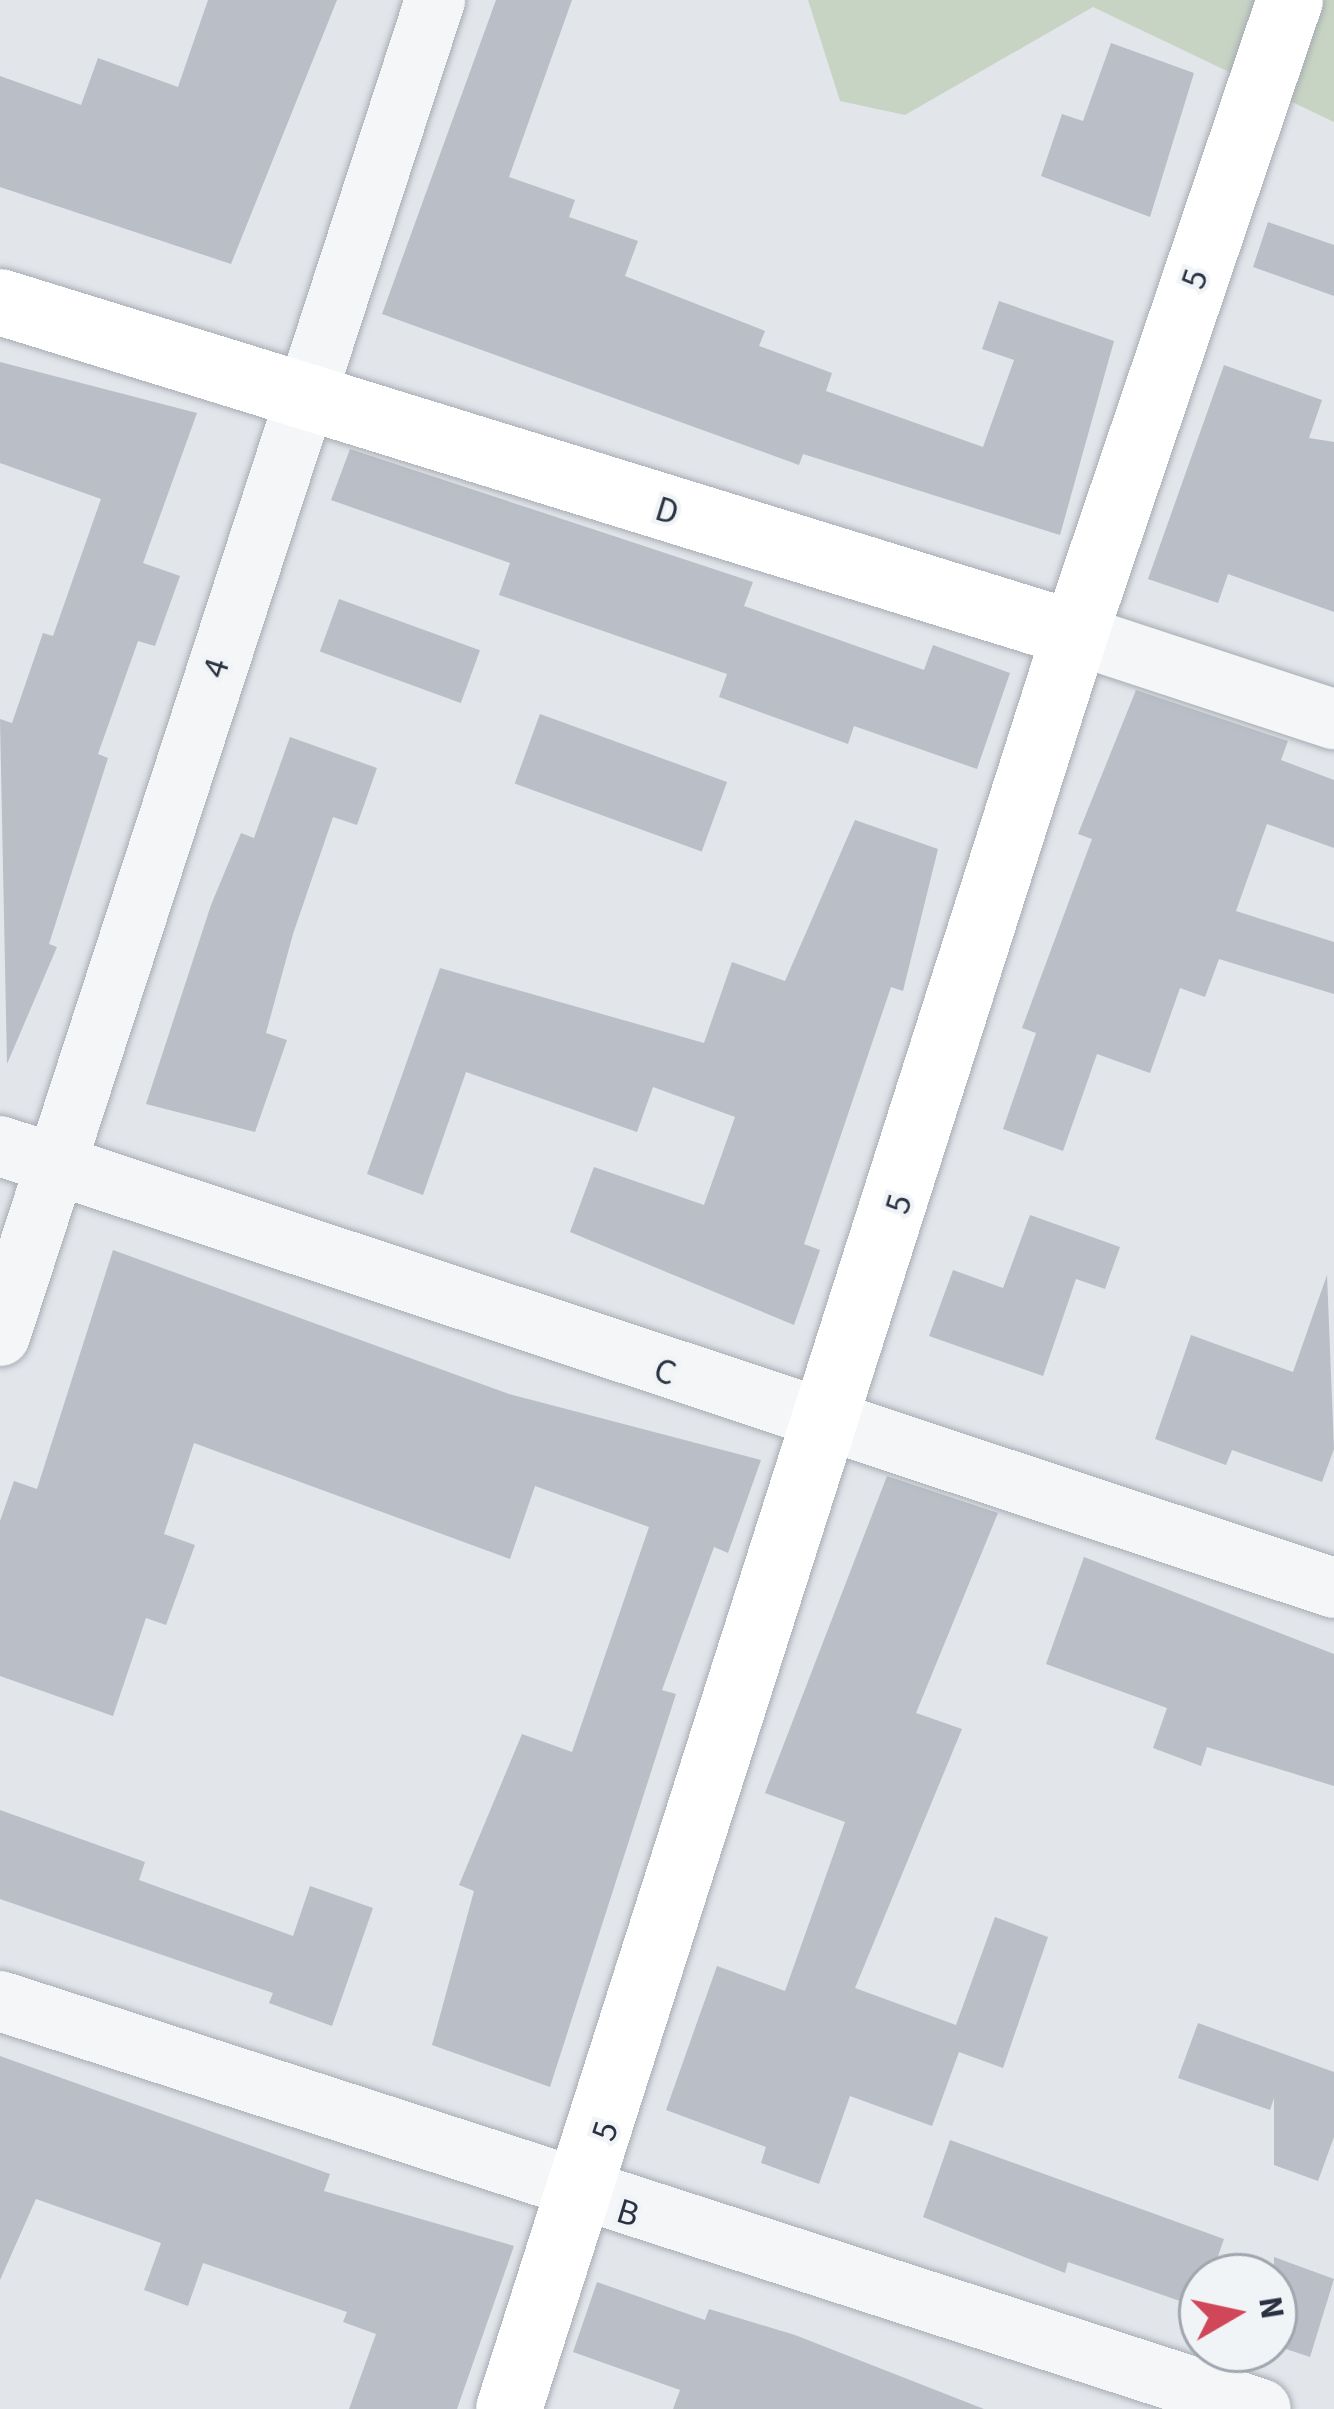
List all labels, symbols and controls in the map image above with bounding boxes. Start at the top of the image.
street label: 5 [1172,264,1218,294]
street label: D [650,487,684,535]
street label: 4 [193,653,239,683]
street label: 5 [876,1189,922,1219]
street label: C [648,1348,682,1396]
street label: 5 [582,2116,628,2146]
street label: B [612,2189,644,2237]
north arrow [1178,2253,1298,2373]
text: N [1246,2293,1296,2322]

